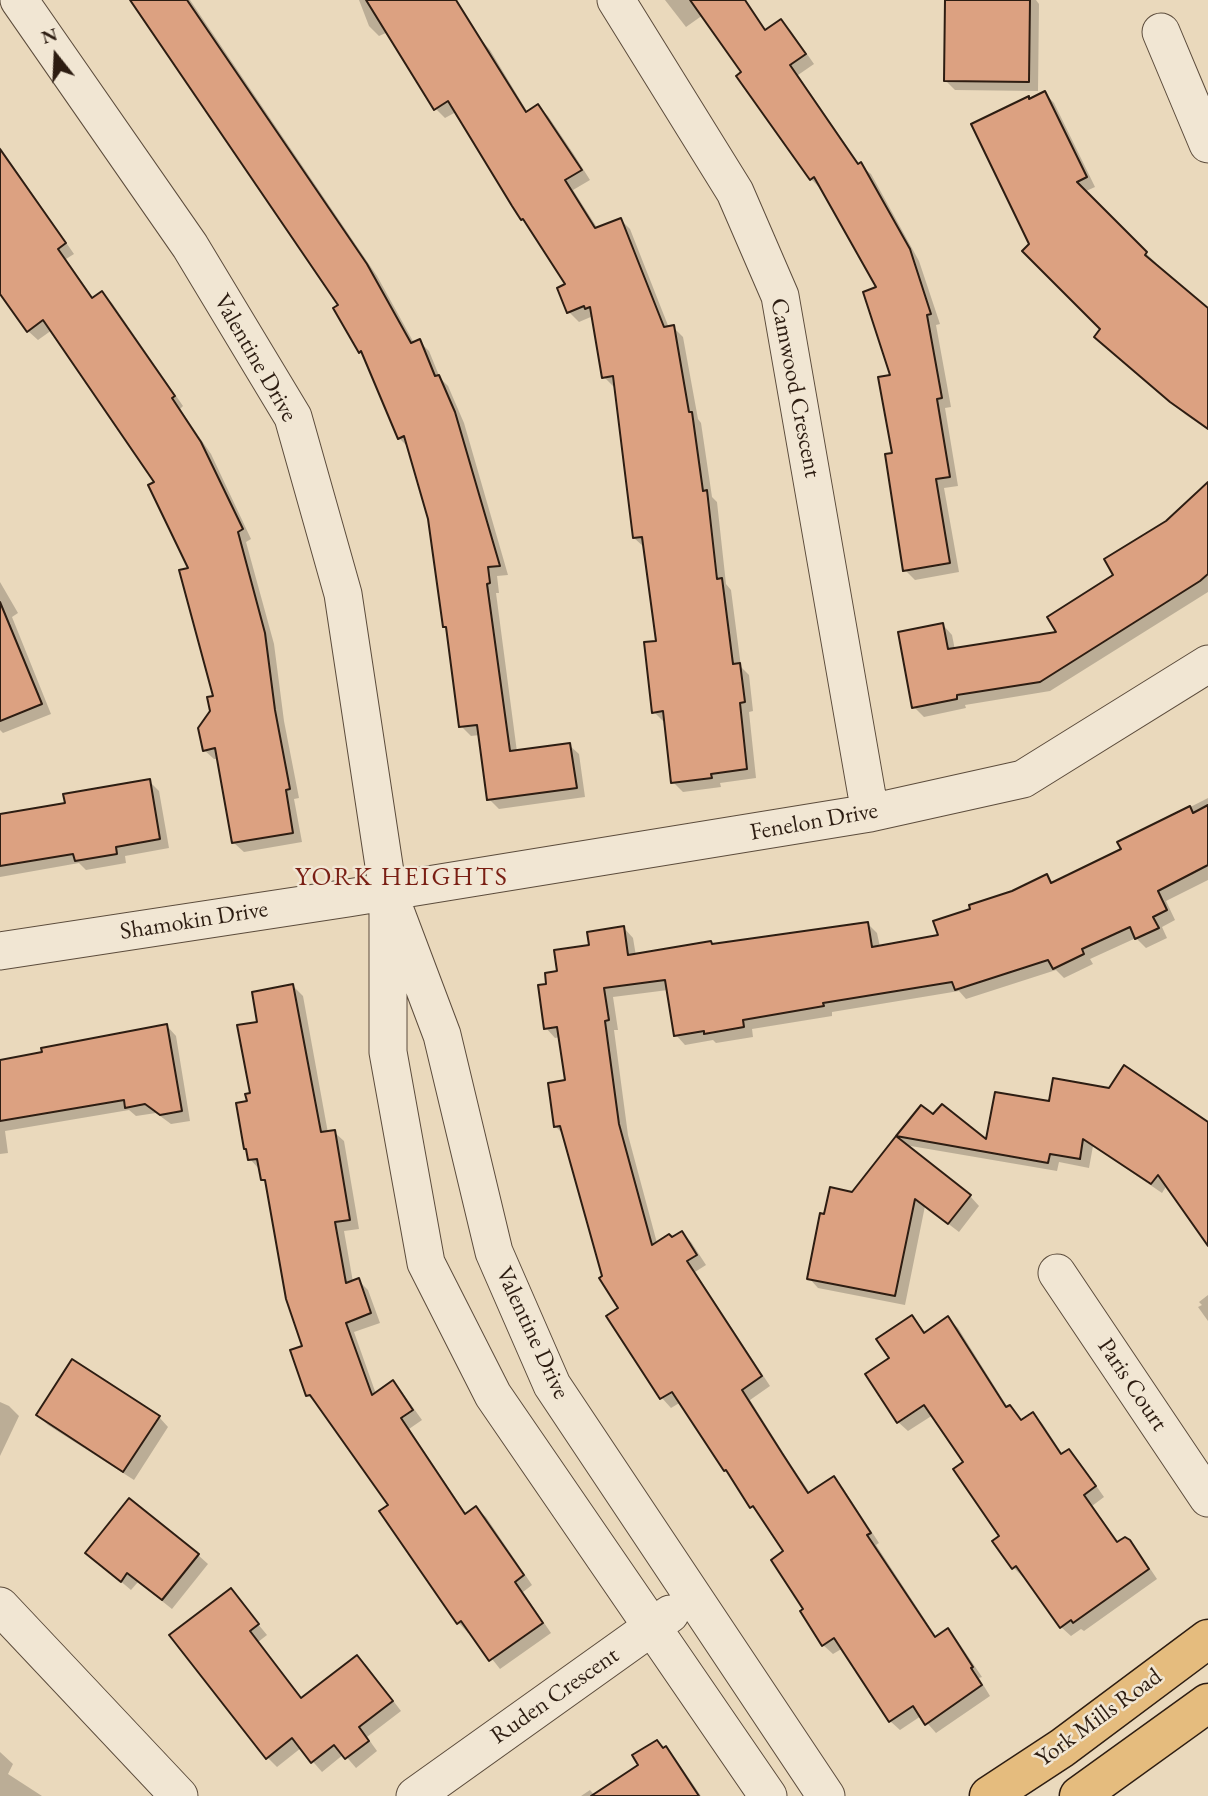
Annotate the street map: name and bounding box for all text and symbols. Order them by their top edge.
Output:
north arrow [21,21,91,91]
text: N [38,21,61,50]
street label: Valentine Drive [207,289,303,427]
street label: Camwood Crescent [763,296,827,480]
street label: Fenelon Drive [748,797,880,847]
district label: YORK HEIGHTS [297,862,507,894]
street label: Shamokin Drive [118,895,270,947]
street label: Valentine Drive [489,1262,575,1404]
street label: Paris Court [1091,1333,1173,1437]
street label: Ruden Crescent [485,1641,625,1751]
street label: York Mills Road [1030,1662,1168,1774]

